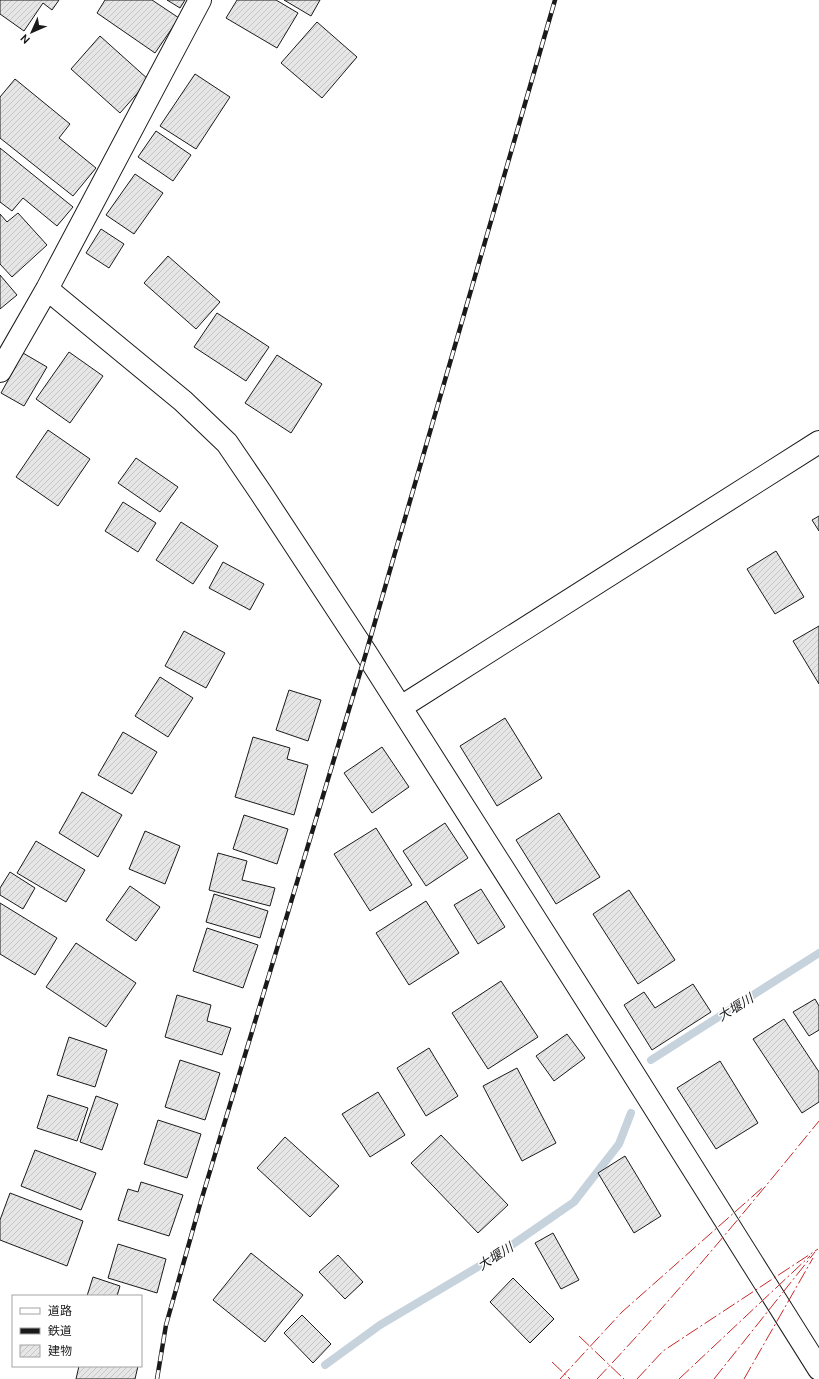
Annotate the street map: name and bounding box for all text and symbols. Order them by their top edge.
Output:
north arrow [12,12,52,52]
text: N [18,32,32,46]
water label: 大堰川 [715,990,757,1023]
water label: 大堰川 [475,1238,517,1272]
legend [12,1295,142,1367]
text: 道路 [48,1304,72,1317]
text: 鉄道 [48,1324,72,1337]
text: 建物 [48,1344,72,1357]

